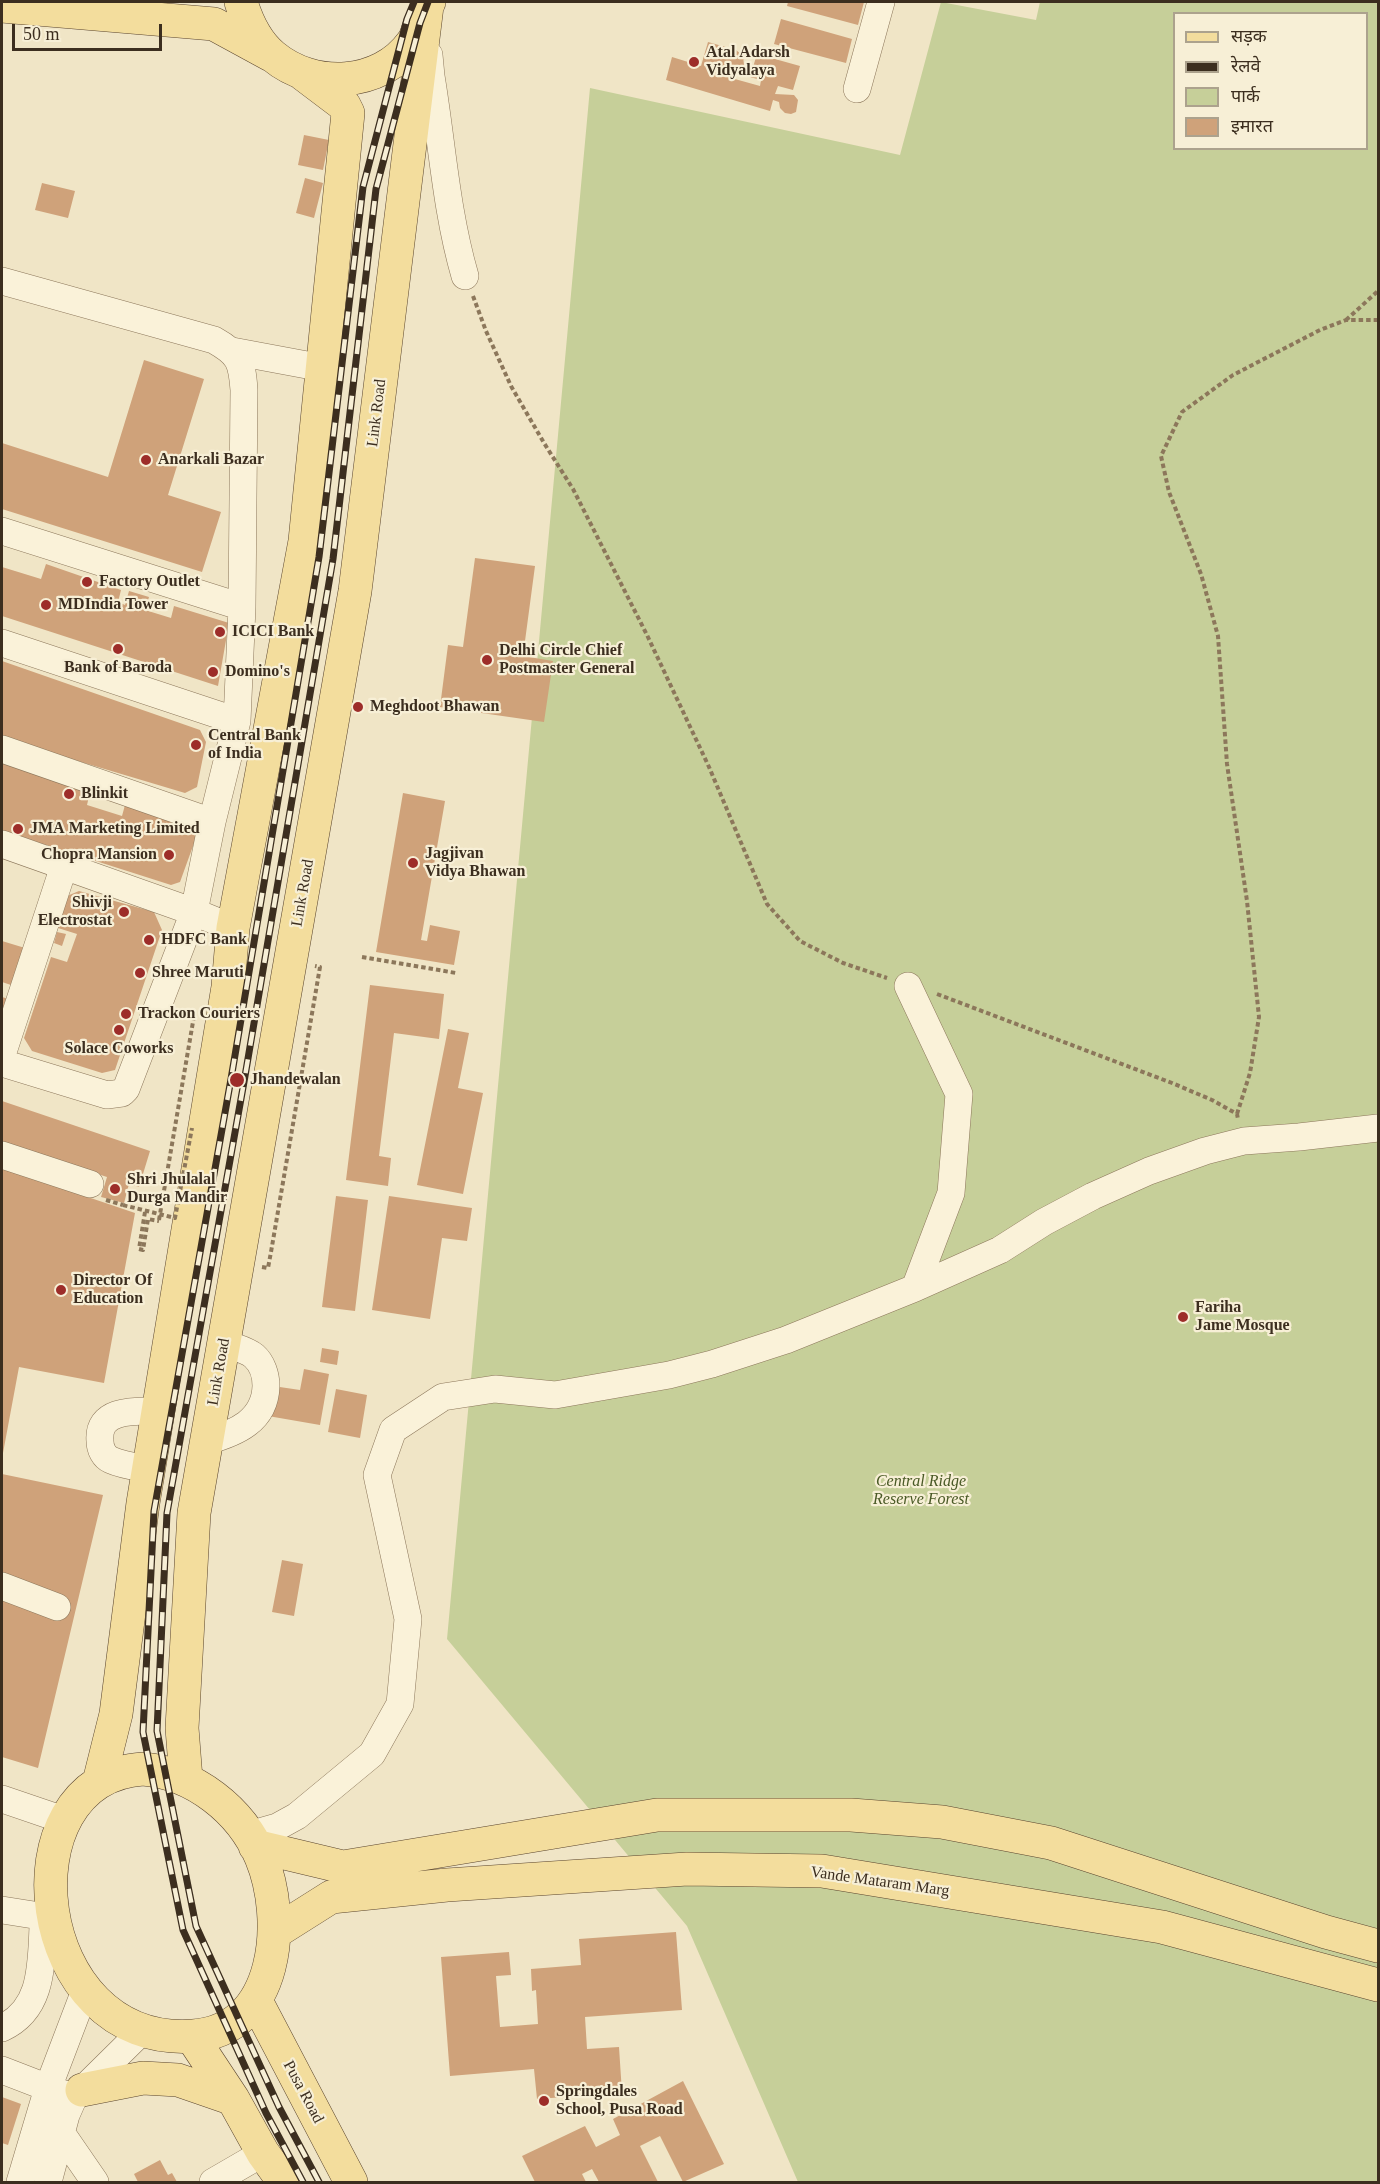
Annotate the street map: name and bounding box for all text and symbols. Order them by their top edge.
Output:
scale bar [15,12,165,50]
legend [1173,12,1368,150]
text: 50 m [23,24,60,44]
text: सड़क [1231,26,1267,46]
place label: Atal Adarsh Vidyalaya [706,43,790,81]
marker: Atal Adarsh Vidyalaya [687,55,701,69]
text: रेलवे [1231,56,1261,76]
text: पार्क [1231,86,1260,106]
text: इमारत [1231,116,1273,136]
street label: Link Road [363,378,391,448]
place label: Anarkali Bazar [158,450,264,470]
marker: Anarkali Bazar [139,453,153,467]
place label: Factory Outlet [99,572,200,592]
marker: Factory Outlet [80,575,94,589]
place label: MDIndia Tower [58,595,168,615]
marker: MDIndia Tower [39,598,53,612]
place label: ICICI Bank [232,622,314,642]
marker: ICICI Bank [213,625,227,639]
place label: Delhi Circle Chief Postmaster General [499,641,635,679]
marker: Bank of Baroda [111,642,125,656]
marker: Delhi Circle Chief Postmaster General [480,653,494,667]
place label: Bank of Baroda [64,658,172,678]
place label: Domino's [225,662,290,682]
marker: Domino's [206,665,220,679]
place label: Meghdoot Bhawan [370,697,499,717]
marker: Meghdoot Bhawan [351,700,365,714]
place label: Central Bank of India [208,726,301,764]
marker: Central Bank of India [189,738,203,752]
place label: Blinkit [81,784,128,804]
marker: Blinkit [62,787,76,801]
place label: JMA Marketing Limited [30,819,200,839]
marker: JMA Marketing Limited [11,822,25,836]
place label: Jagjivan Vidya Bhawan [425,844,525,882]
place label: Chopra Mansion [41,845,157,865]
marker: Chopra Mansion [162,848,176,862]
marker: Jagjivan Vidya Bhawan [406,856,420,870]
street label: Link Road [288,858,318,928]
place label: Shivji Electrostat [38,893,112,931]
marker: Shivji Electrostat [117,905,131,919]
place label: HDFC Bank [161,930,247,950]
marker: HDFC Bank [142,933,156,947]
place label: Shree Maruti [152,963,244,983]
marker: Shree Maruti [133,966,147,980]
place label: Trackon Couriers [138,1004,260,1024]
marker: Trackon Couriers [119,1007,133,1021]
marker: Solace Coworks [112,1023,126,1037]
place label: Solace Coworks [65,1039,173,1059]
place label: Jhandewalan [250,1070,341,1090]
marker: Jhandewalan [228,1071,246,1089]
place label: Shri Jhulalal Durga Mandir [127,1170,227,1208]
marker: Shri Jhulalal Durga Mandir [108,1182,122,1196]
place label: Director Of Education [73,1271,152,1309]
marker: Director Of Education [54,1283,68,1297]
place label: Fariha Jame Mosque [1195,1298,1290,1336]
marker: Fariha Jame Mosque [1176,1310,1190,1324]
street label: Link Road [204,1337,234,1407]
park label: Central Ridge Reserve Forest [873,1472,969,1510]
street label: Vande Mataram Marg [809,1863,951,1901]
street label: Pusa Road [279,2057,327,2127]
place label: Springdales School, Pusa Road [556,2082,683,2120]
marker: Springdales School, Pusa Road [537,2094,551,2108]

